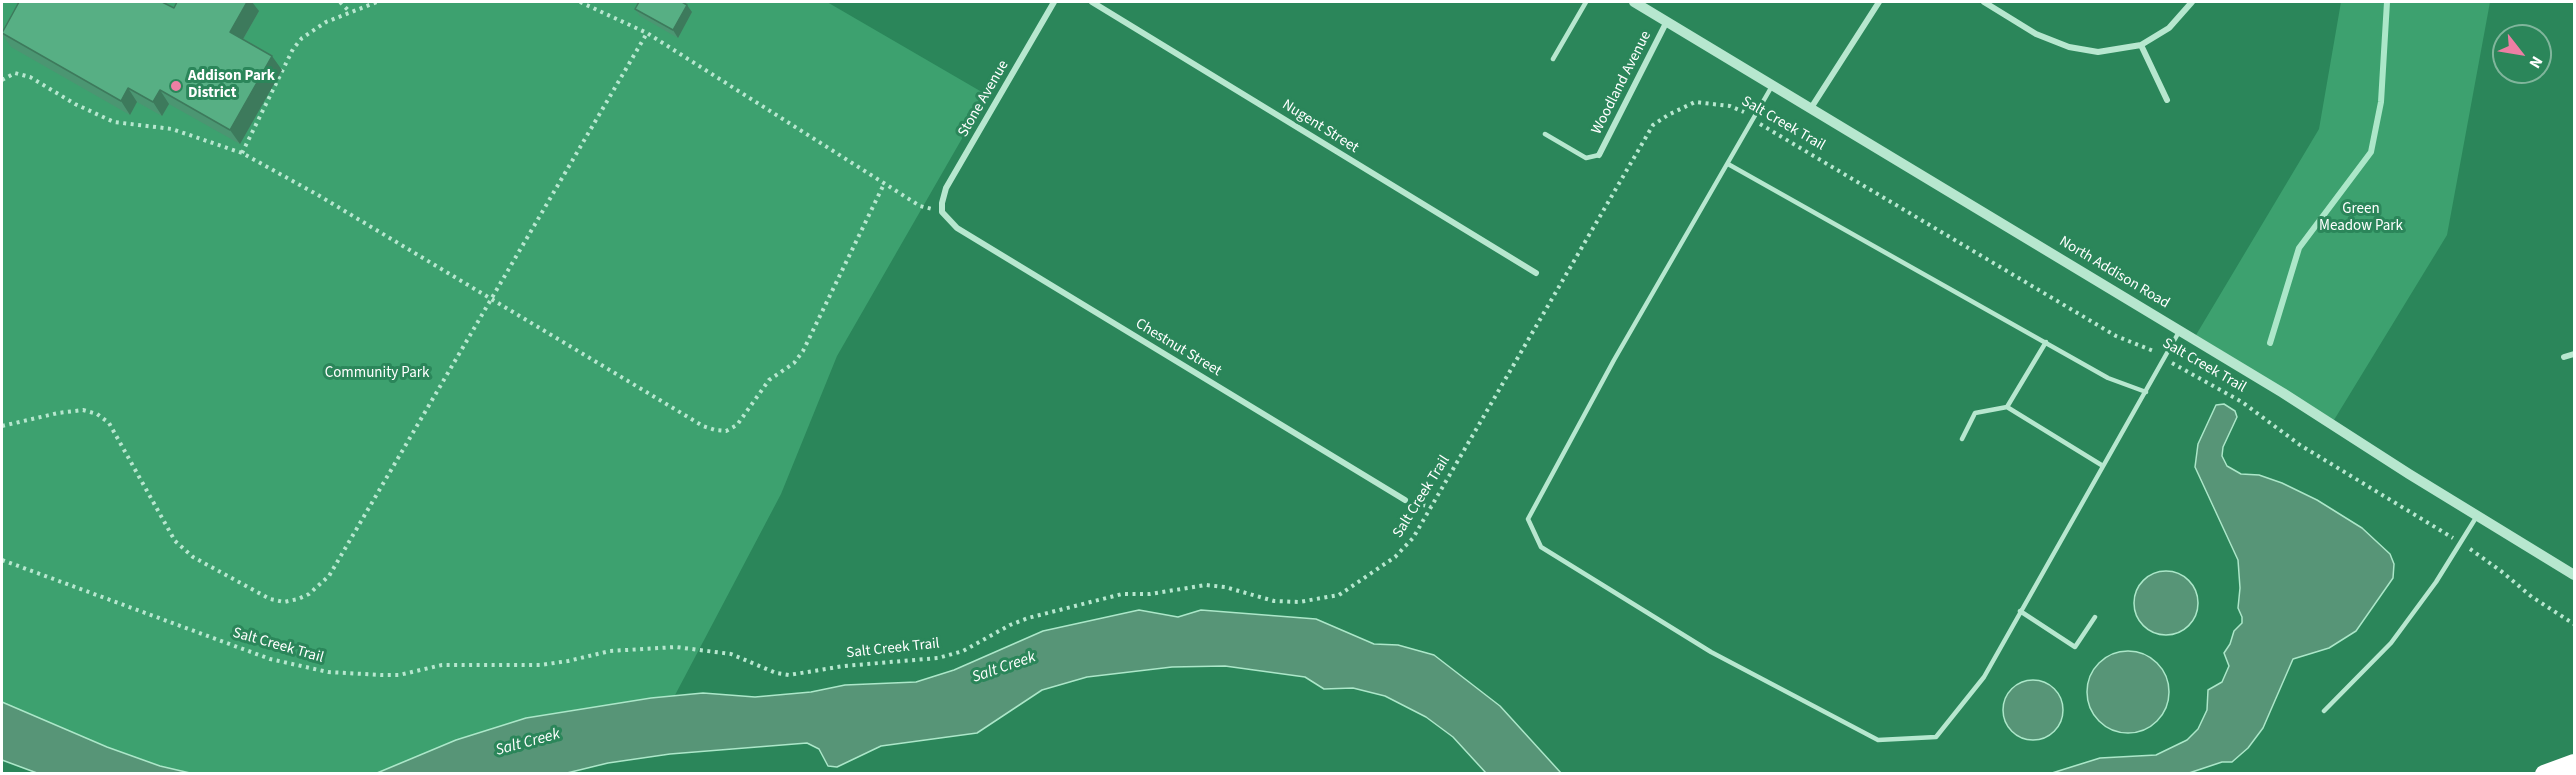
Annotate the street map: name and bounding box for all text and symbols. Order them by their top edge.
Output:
north arrow [2492,24,2552,84]
street label: Woodland Avenue [1588,28,1656,138]
text: N [2524,52,2548,72]
street label: Stone Avenue [955,57,1013,141]
place label: Addison Park District [188,68,275,103]
marker: Addison Park District [169,79,183,93]
street label: Salt Creek Trail [1738,93,1828,155]
street label: Nugent Street [1279,96,1361,158]
park label: Green Meadow Park [2319,201,2403,236]
street label: North Addison Road [2056,233,2172,313]
street label: Chestnut Street [1132,315,1224,381]
street label: Salt Creek Trail [2159,335,2249,397]
park label: Community Park [325,365,429,383]
street label: Salt Creek Trail [1390,453,1454,541]
street label: Salt Creek Trail [231,624,325,668]
street label: Salt Creek Trail [845,635,941,663]
water label: Salt Creek [970,648,1038,688]
water label: Salt Creek [494,725,562,761]

